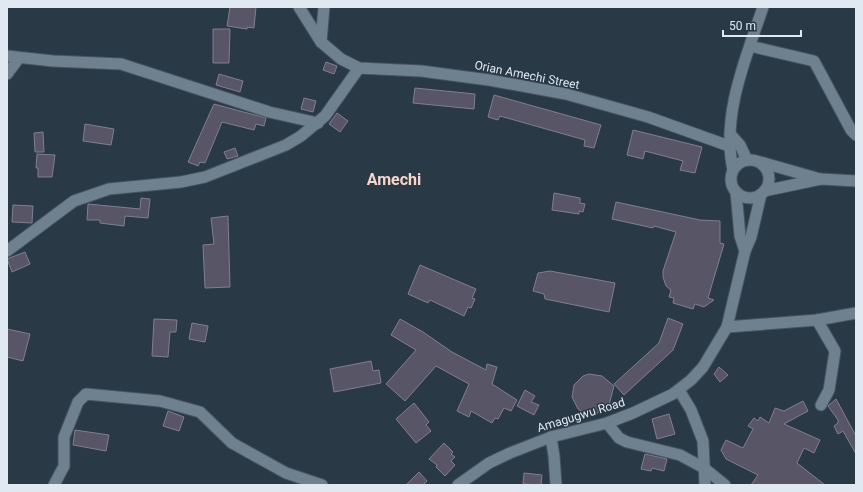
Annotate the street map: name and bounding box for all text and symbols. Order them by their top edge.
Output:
scale bar [723,12,801,38]
text: 50 m [729,19,756,33]
street label: Orian Amechi Street [473,58,581,92]
district label: Amechi [367,170,421,189]
street label: Amagugwu Road [535,395,627,435]

